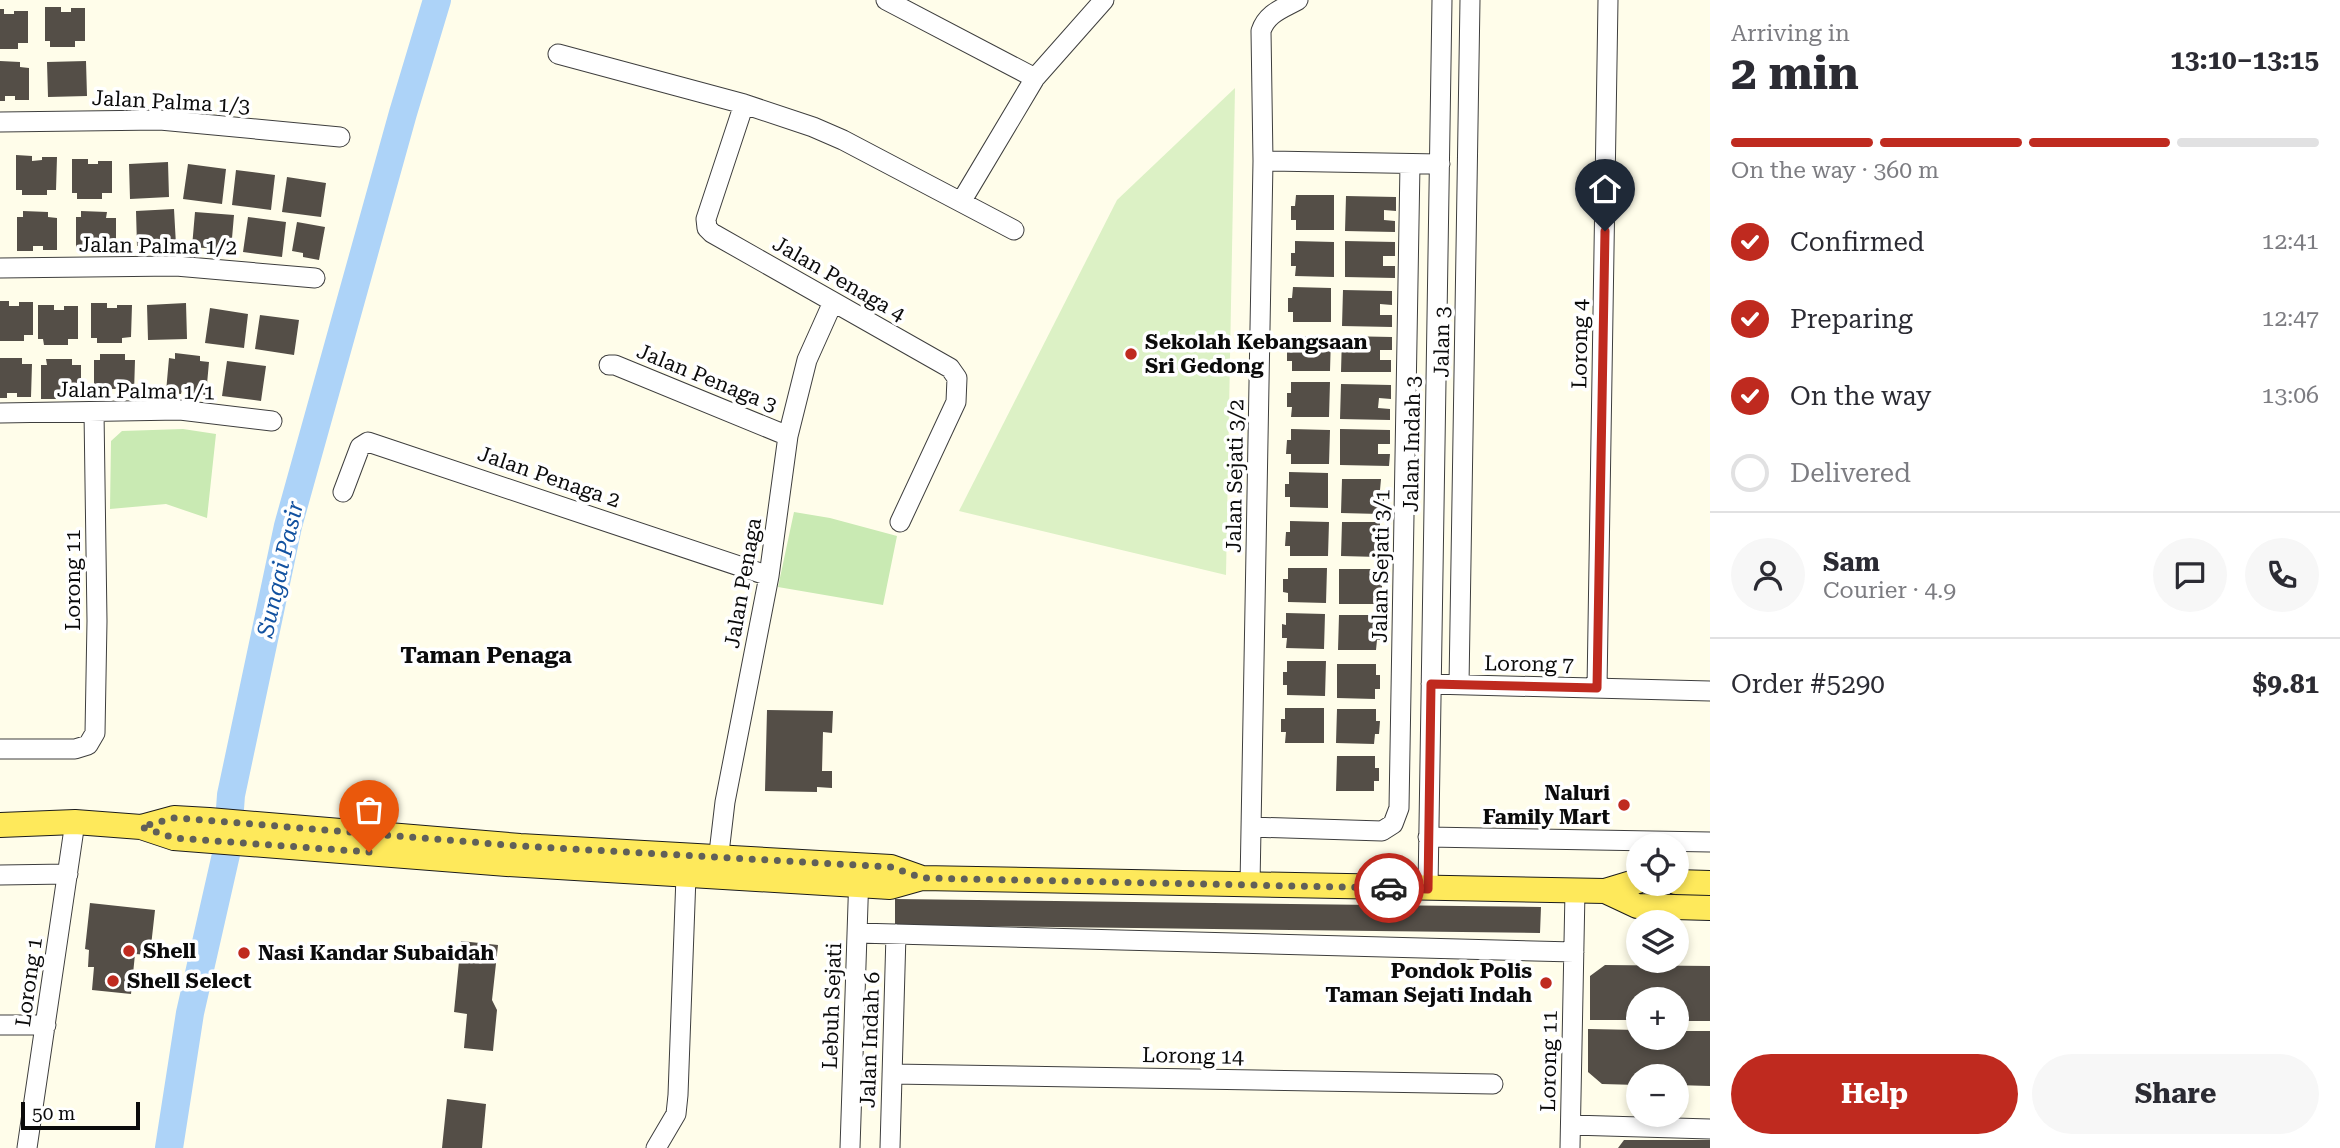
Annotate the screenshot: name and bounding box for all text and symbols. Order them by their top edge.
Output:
text: Arriving in [1731,20,1850,47]
text: 13:10–13:15 [2170,45,2319,75]
text: 2 min [1731,46,1859,100]
street label: Jalan Palma 1/3 [91,86,251,118]
text: On the way · 360 m [1731,157,1939,184]
pin [1575,159,1635,231]
icon: home [1586,170,1624,208]
icon: check [1731,223,1769,261]
text: Confirmed [1790,227,1925,257]
text: 12:41 [2262,228,2319,255]
street label: Jalan Penaga 4 [768,231,910,327]
street label: Jalan Palma 1/2 [79,233,237,259]
street label: Lorong 4 [1567,299,1593,389]
icon: check [1731,300,1769,338]
text: Preparing [1790,304,1913,334]
text: 12:47 [2262,305,2319,332]
street label: Jalan 3 [1429,306,1455,378]
place label: Sekolah Kebangsaan Sri Gedong [1145,330,1368,378]
street label: Jalan Penaga 3 [633,339,781,417]
marker: Sekolah Kebangsaan Sri Gedong [1123,346,1139,362]
street label: Jalan Indah 3 [1399,376,1425,512]
icon: check [1731,377,1769,415]
street label: Jalan Palma 1/1 [57,378,215,404]
text: On the way [1790,381,1931,411]
text: 13:06 [2262,382,2319,409]
street label: Jalan Sejati 3/2 [1222,399,1248,553]
street label: Jalan Penaga 2 [475,441,623,513]
text: Delivered [1790,458,1911,488]
street label: Jalan Sejati 3/1 [1368,489,1394,643]
water label: Sungai Pasir [251,498,309,641]
street label: Jalan Penaga [720,515,766,650]
street label: Lorong 11 [61,529,85,631]
button: person [1731,538,1805,612]
button: chat [2153,538,2227,612]
button: phone [2245,538,2319,612]
text: Sam [1823,547,1880,577]
text: Courier · 4.9 [1823,577,1956,604]
district label: Taman Penaga [400,642,572,669]
street label: Lorong 7 [1484,651,1574,677]
text: Order #5290 [1731,669,1885,699]
text: $9.81 [2253,669,2319,699]
pin [339,780,399,852]
place label: Naluri Family Mart [1483,781,1610,829]
icon: bag [350,791,388,829]
marker: Naluri Family Mart [1616,797,1632,813]
map controls [1626,833,1689,1127]
button: locate [1626,833,1689,896]
courier [1354,853,1424,923]
icon: car [1370,869,1408,907]
button: layers [1626,910,1689,973]
street label: Lorong 1 [11,936,47,1028]
place label: Shell [143,939,196,963]
place label: Nasi Kandar Subaidah [258,941,494,965]
street label: Lebuh Sejati [818,942,846,1070]
marker: Shell [121,943,137,959]
marker: Nasi Kandar Subaidah [236,945,252,961]
place label: Pondok Polis Taman Sejati Indah [1325,959,1532,1007]
place label: Shell Select [127,969,252,993]
street label: Jalan Indah 6 [856,971,884,1109]
marker: Shell Select [105,973,121,989]
marker: Pondok Polis Taman Sejati Indah [1538,975,1554,991]
button: + [1626,987,1689,1050]
street label: Lorong 11 [1536,1010,1562,1112]
street label: Lorong 14 [1142,1043,1244,1069]
button: Help [1731,1054,2018,1134]
button: Share [2032,1054,2319,1134]
button: − [1626,1064,1689,1127]
scale bar [21,1099,140,1131]
text: 50 m [32,1102,75,1125]

